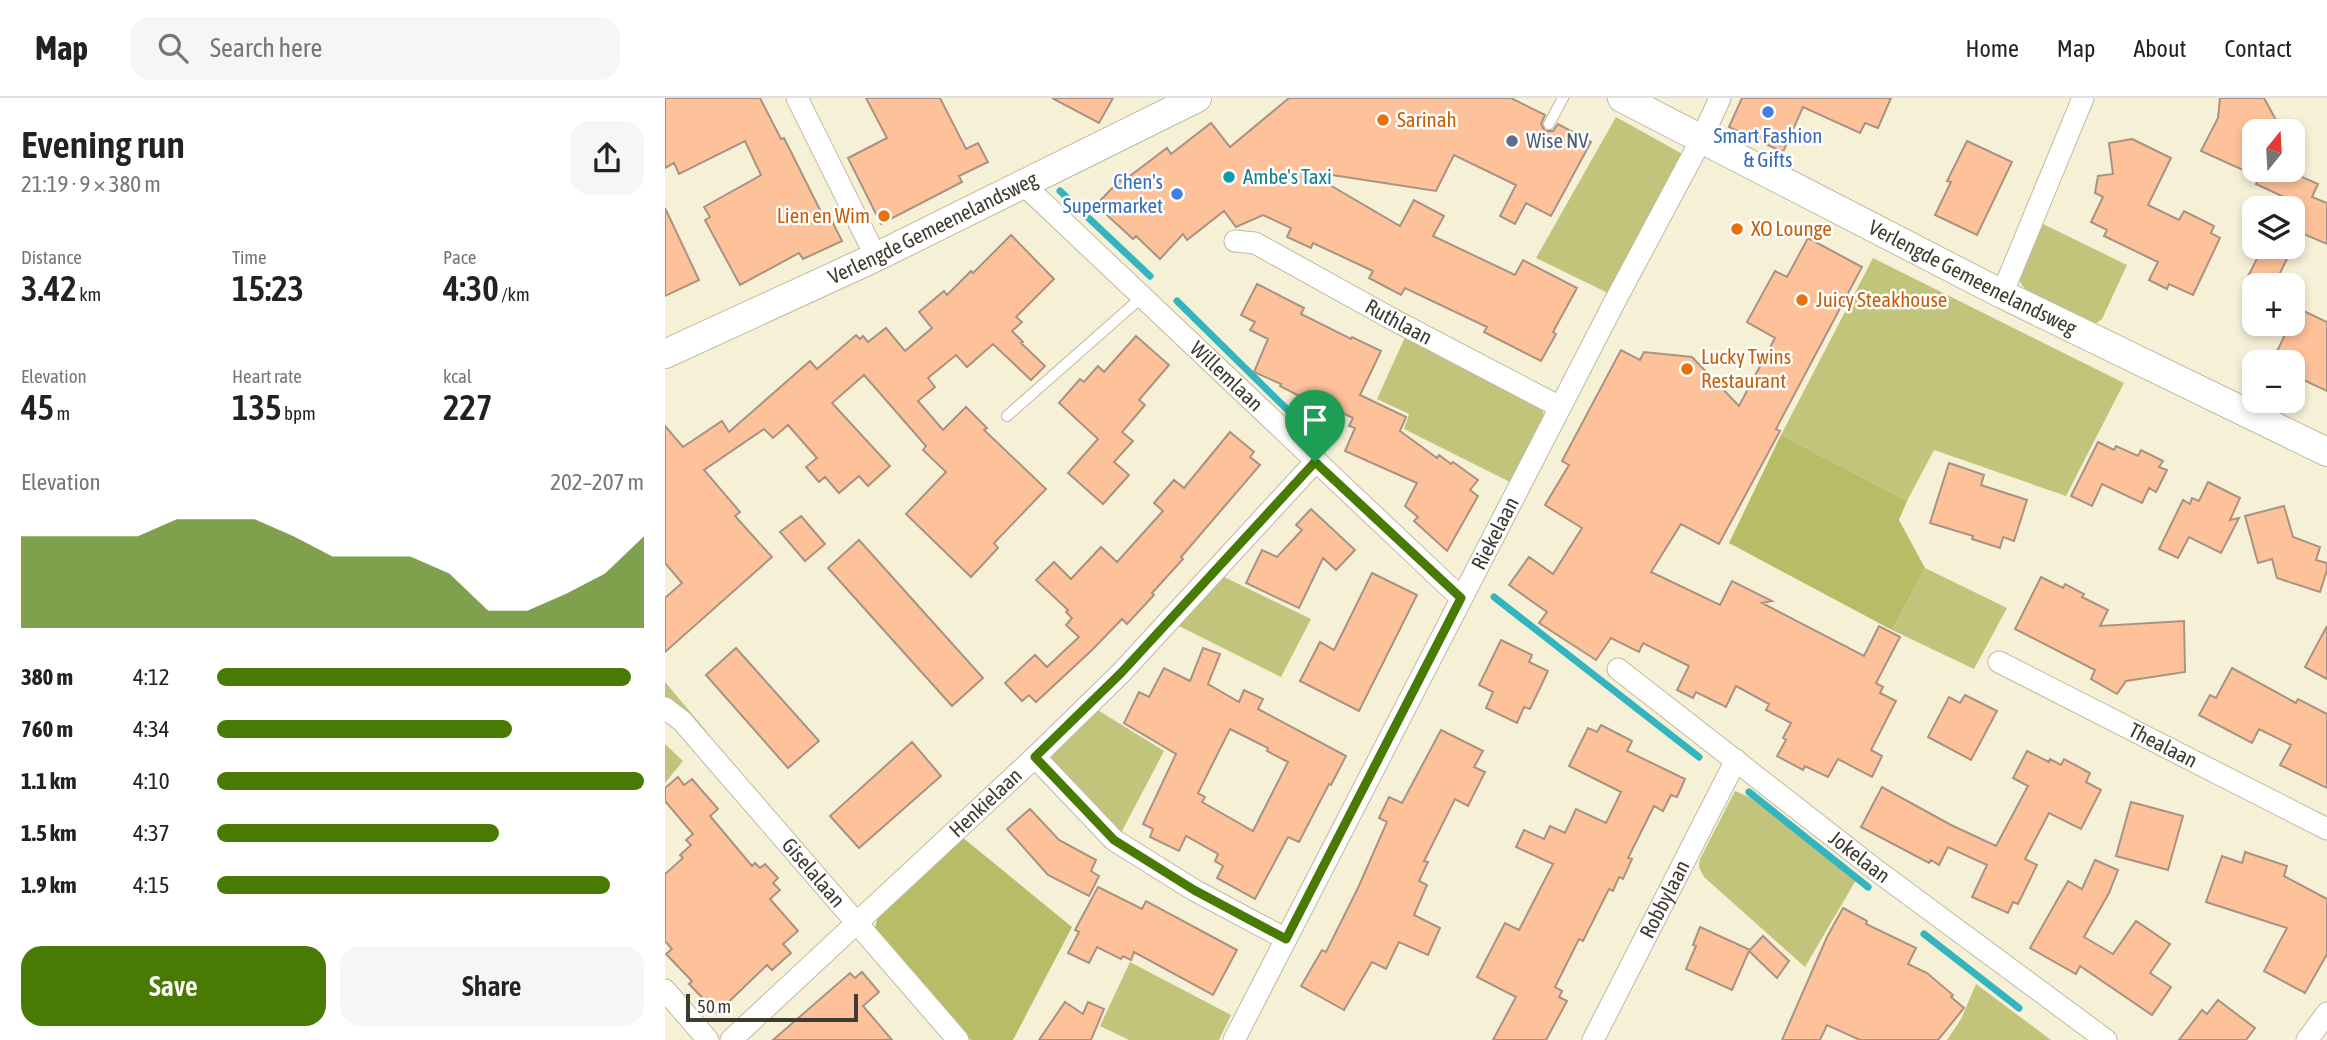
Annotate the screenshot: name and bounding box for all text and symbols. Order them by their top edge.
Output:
search box [130,17,620,80]
text: Map [35,29,88,67]
icon: search [154,29,192,67]
text: Search here [210,33,322,63]
text: Home [1965,35,2019,62]
text: Map [2057,35,2095,62]
text: About [2133,35,2186,62]
text: Contact [2224,35,2292,62]
marker: Smart Fashion & Gifts [1760,104,1776,120]
place label: Sarinah [1397,107,1457,131]
marker: Sarinah [1375,112,1391,128]
north arrow [2242,119,2305,182]
map controls [2242,119,2305,413]
button: share [570,121,644,195]
text: Evening run [21,123,185,166]
place label: Smart Fashion & Gifts [1714,123,1822,171]
place label: Wise NV [1526,128,1589,152]
marker: Wise NV [1504,133,1520,149]
place label: Ambe's Taxi [1243,164,1332,188]
street label: Verlengde Gemeenelandsweg [824,166,1041,288]
place label: Chen's Supermarket [1063,169,1163,217]
marker: Ambe's Taxi [1221,169,1237,185]
text: 21:19 · 9 × 380 m [21,171,161,197]
marker: Chen's Supermarket [1169,186,1185,202]
button: layers [2242,196,2305,259]
place label: Lien en Wim [777,203,870,227]
marker: Lien en Wim [876,208,892,224]
street label: Verlengde Gemeenelandsweg [1865,214,2081,339]
place label: XO Lounge [1751,216,1832,240]
marker: XO Lounge [1729,221,1745,237]
text: Distance [21,246,82,268]
text: Time [232,246,267,268]
text: Pace [443,246,476,268]
text: 3.42 [21,268,77,308]
text: 15:23 [232,268,304,308]
text: 4:30 [443,268,499,308]
button: + [2242,273,2305,336]
text: km [77,283,101,305]
text: /km [499,283,530,305]
place label: Juicy Steakhouse [1816,287,1947,311]
marker: Juicy Steakhouse [1794,292,1810,308]
street label: Ruthlaan [1361,294,1436,349]
street label: Willemlaan [1186,336,1268,416]
place label: Lucky Twins Restaurant [1701,344,1791,392]
button: − [2242,350,2305,413]
marker: Lucky Twins Restaurant [1679,361,1695,377]
text: Elevation [21,365,87,387]
text: Heart rate [232,365,302,387]
text: kcal [443,365,472,387]
text: 45 [21,387,54,427]
text: 135 [232,387,281,427]
text: 227 [443,387,492,427]
pin [1285,390,1345,462]
icon: arrive [1296,401,1334,439]
text: m [54,402,70,424]
text: bpm [281,402,316,424]
text: Elevation [21,469,101,495]
text: 202–207 m [550,469,644,495]
street label: Riekelaan [1466,493,1523,573]
text: 380 m [21,664,73,690]
text: 4:12 [133,664,170,690]
text: 760 m [21,716,73,742]
text: 4:34 [133,716,170,742]
street label: Thealaan [2125,717,2202,772]
street label: Henkielaan [944,763,1026,842]
text: 1.1 km [21,768,77,794]
text: 4:10 [133,768,170,794]
text: 1.5 km [21,820,77,846]
text: 4:37 [133,820,170,846]
street label: Jokelaan [1825,825,1895,887]
street label: Giselalaan [778,833,850,912]
street label: Robbylaan [1634,856,1694,942]
text: 1.9 km [21,872,77,898]
text: 4:15 [133,872,170,898]
button: Save [21,946,326,1026]
button: Share [340,946,644,1026]
scale bar [686,991,857,1023]
text: 50 m [697,995,731,1017]

